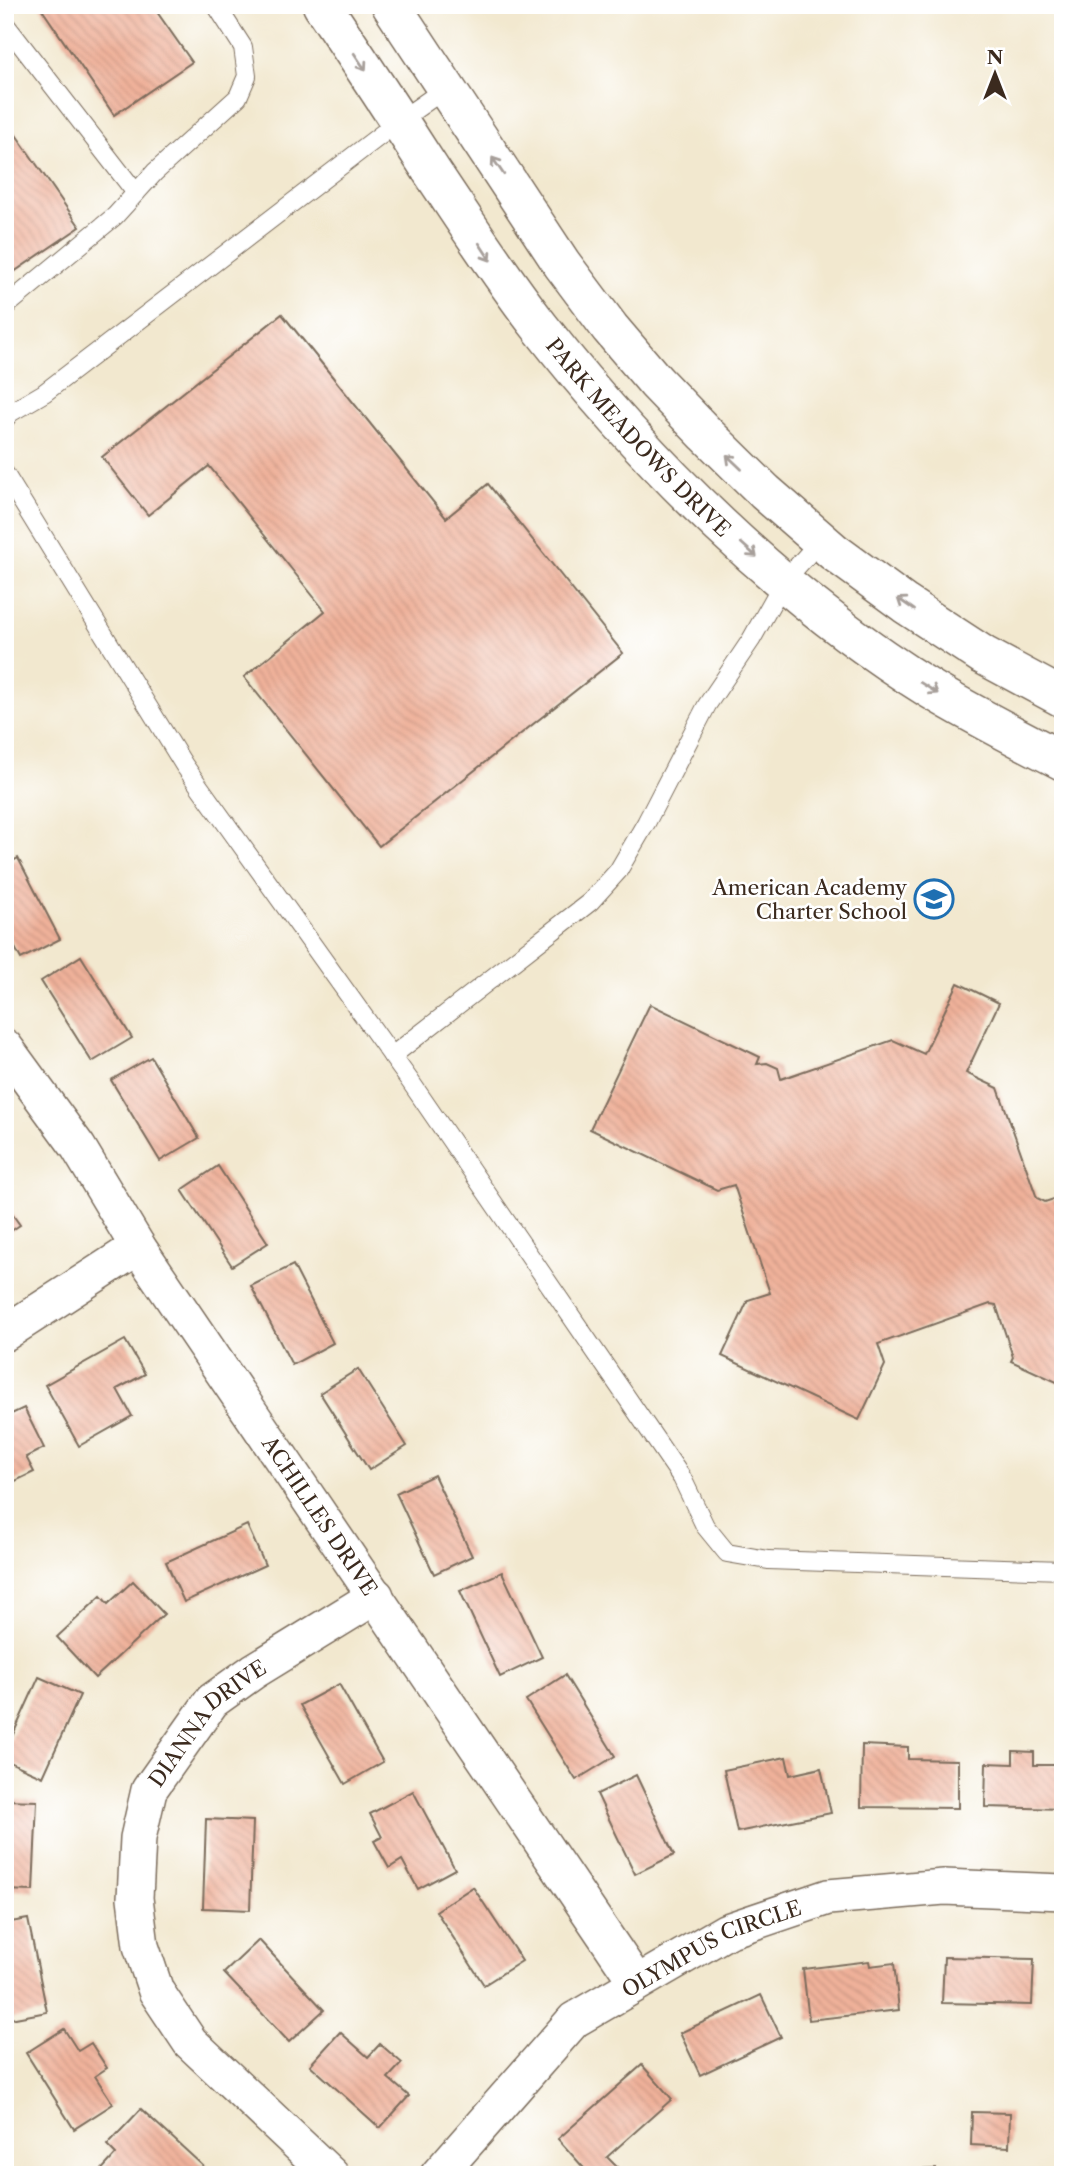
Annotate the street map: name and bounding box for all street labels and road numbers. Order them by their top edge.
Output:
street label: PARK MEADOWS DRIVE [541,333,736,541]
street label: ACHILLES DRIVE [257,1430,383,1600]
street label: DIANNA DRIVE [143,1654,270,1791]
street label: OLYMPUS CIRCLE [617,1894,804,2002]

